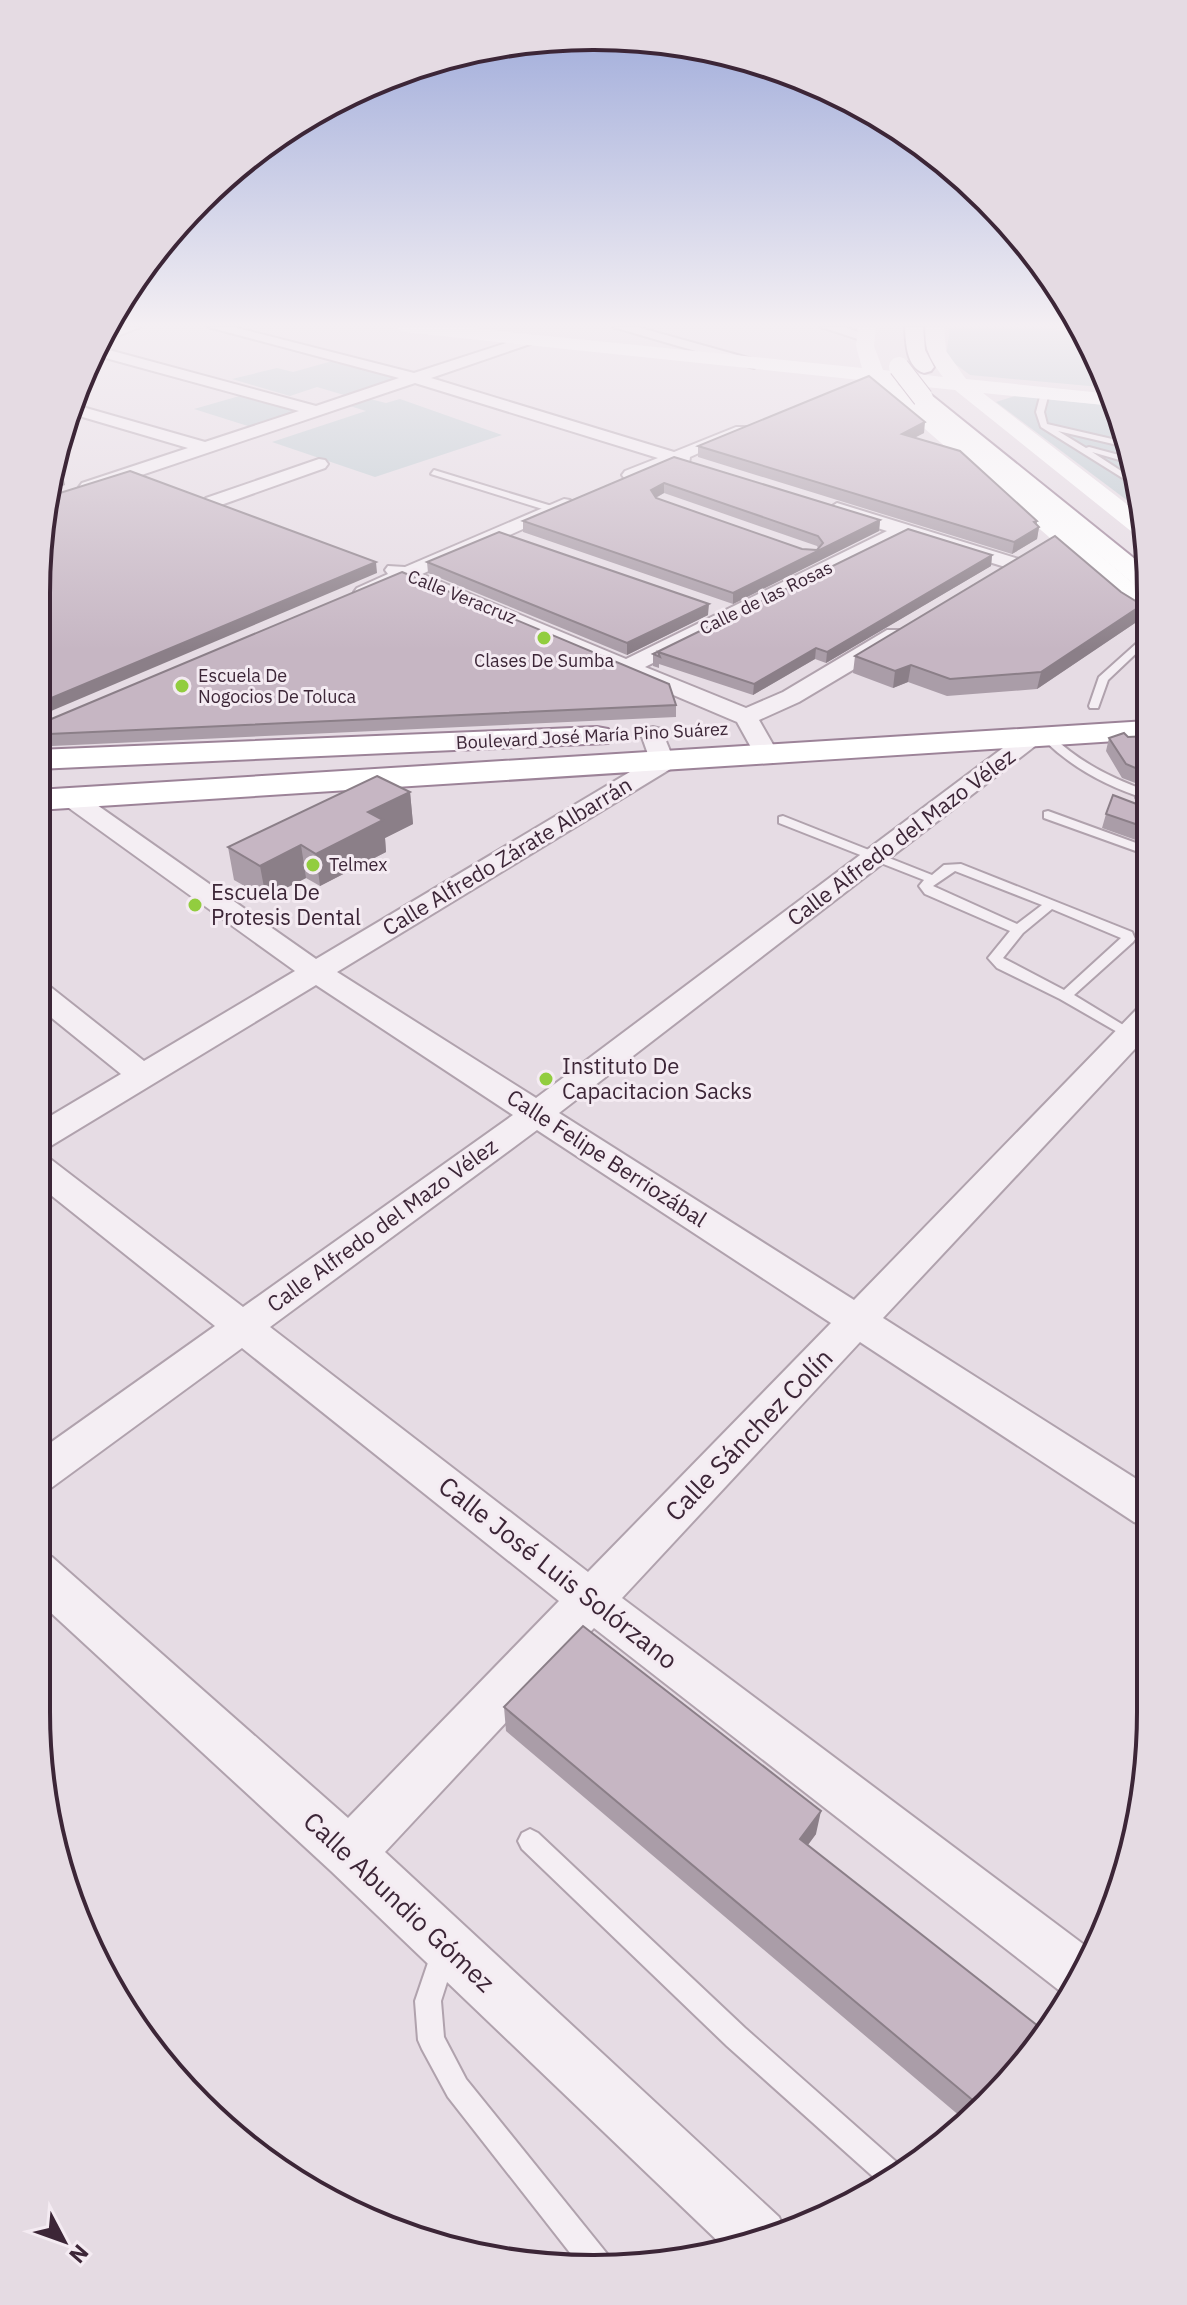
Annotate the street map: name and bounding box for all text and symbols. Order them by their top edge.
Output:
street label: Calle de las Rosas [695,555,836,640]
street label: Calle Veracruz [404,564,520,629]
marker: Clases De Sumba [535,629,553,647]
place label: Clases De Sumba [474,649,614,672]
place label: Escuela De Nogocios De Toluca [198,664,357,708]
marker: Escuela De Nogocios De Toluca [173,677,191,695]
street label: Boulevard José María Pino Suárez [455,717,729,754]
street label: Calle Alfredo del Mazo Vélez [781,741,1021,932]
street label: Calle Alfredo Zárate Albarrán [377,769,637,942]
place label: Telmex [329,853,387,876]
marker: Telmex [304,856,322,874]
place label: Escuela De Protesis Dental [211,877,361,931]
marker: Escuela De Protesis Dental [186,896,204,914]
place label: Instituto De Capacitacion Sacks [562,1051,752,1105]
marker: Instituto De Capacitacion Sacks [537,1070,555,1088]
street label: Calle Felipe Berriozábal [502,1082,713,1233]
street label: Calle Alfredo del Mazo Vélez [261,1131,503,1318]
street label: Calle Sánchez Colín [657,1341,840,1528]
street label: Calle José Luis Solórzano [432,1468,685,1676]
street label: Calle Abundio Gómez [297,1804,503,1999]
north arrow [24,2201,104,2281]
text: N [63,2239,96,2270]

